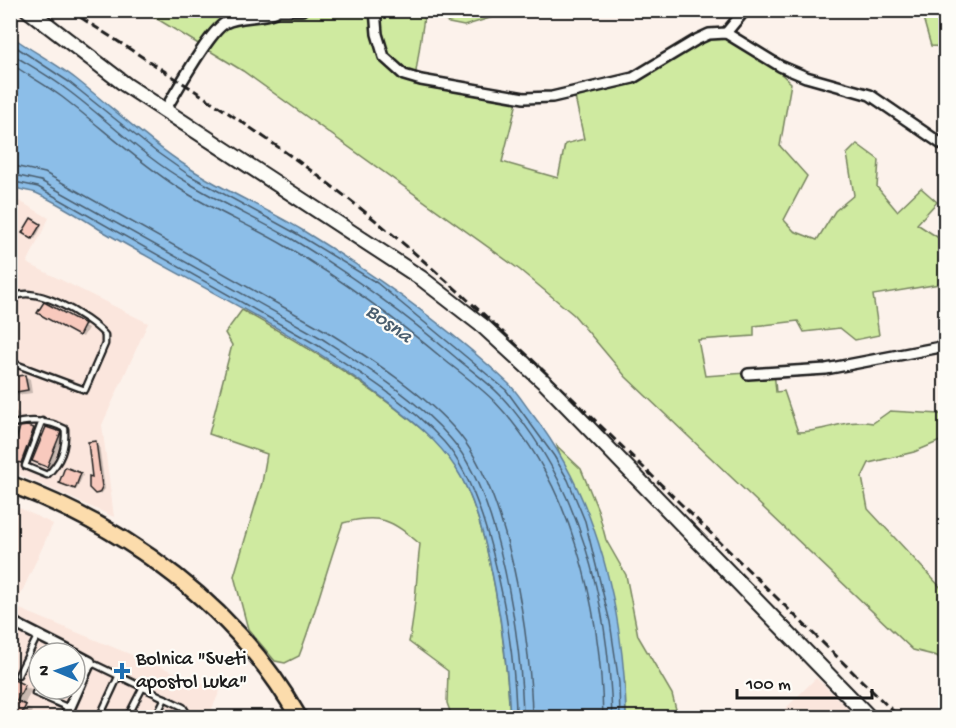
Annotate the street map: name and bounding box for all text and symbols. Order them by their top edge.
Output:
water label: Bosna [360,300,417,351]
north arrow [27,641,87,701]
place label: Bolnica "Sveti apostol Luka" [135,649,247,695]
marker: Bolnica "Sveti apostol Luka" [113,662,131,680]
scale bar [737,662,872,700]
text: N [36,664,55,676]
text: 100 m [745,675,791,696]

